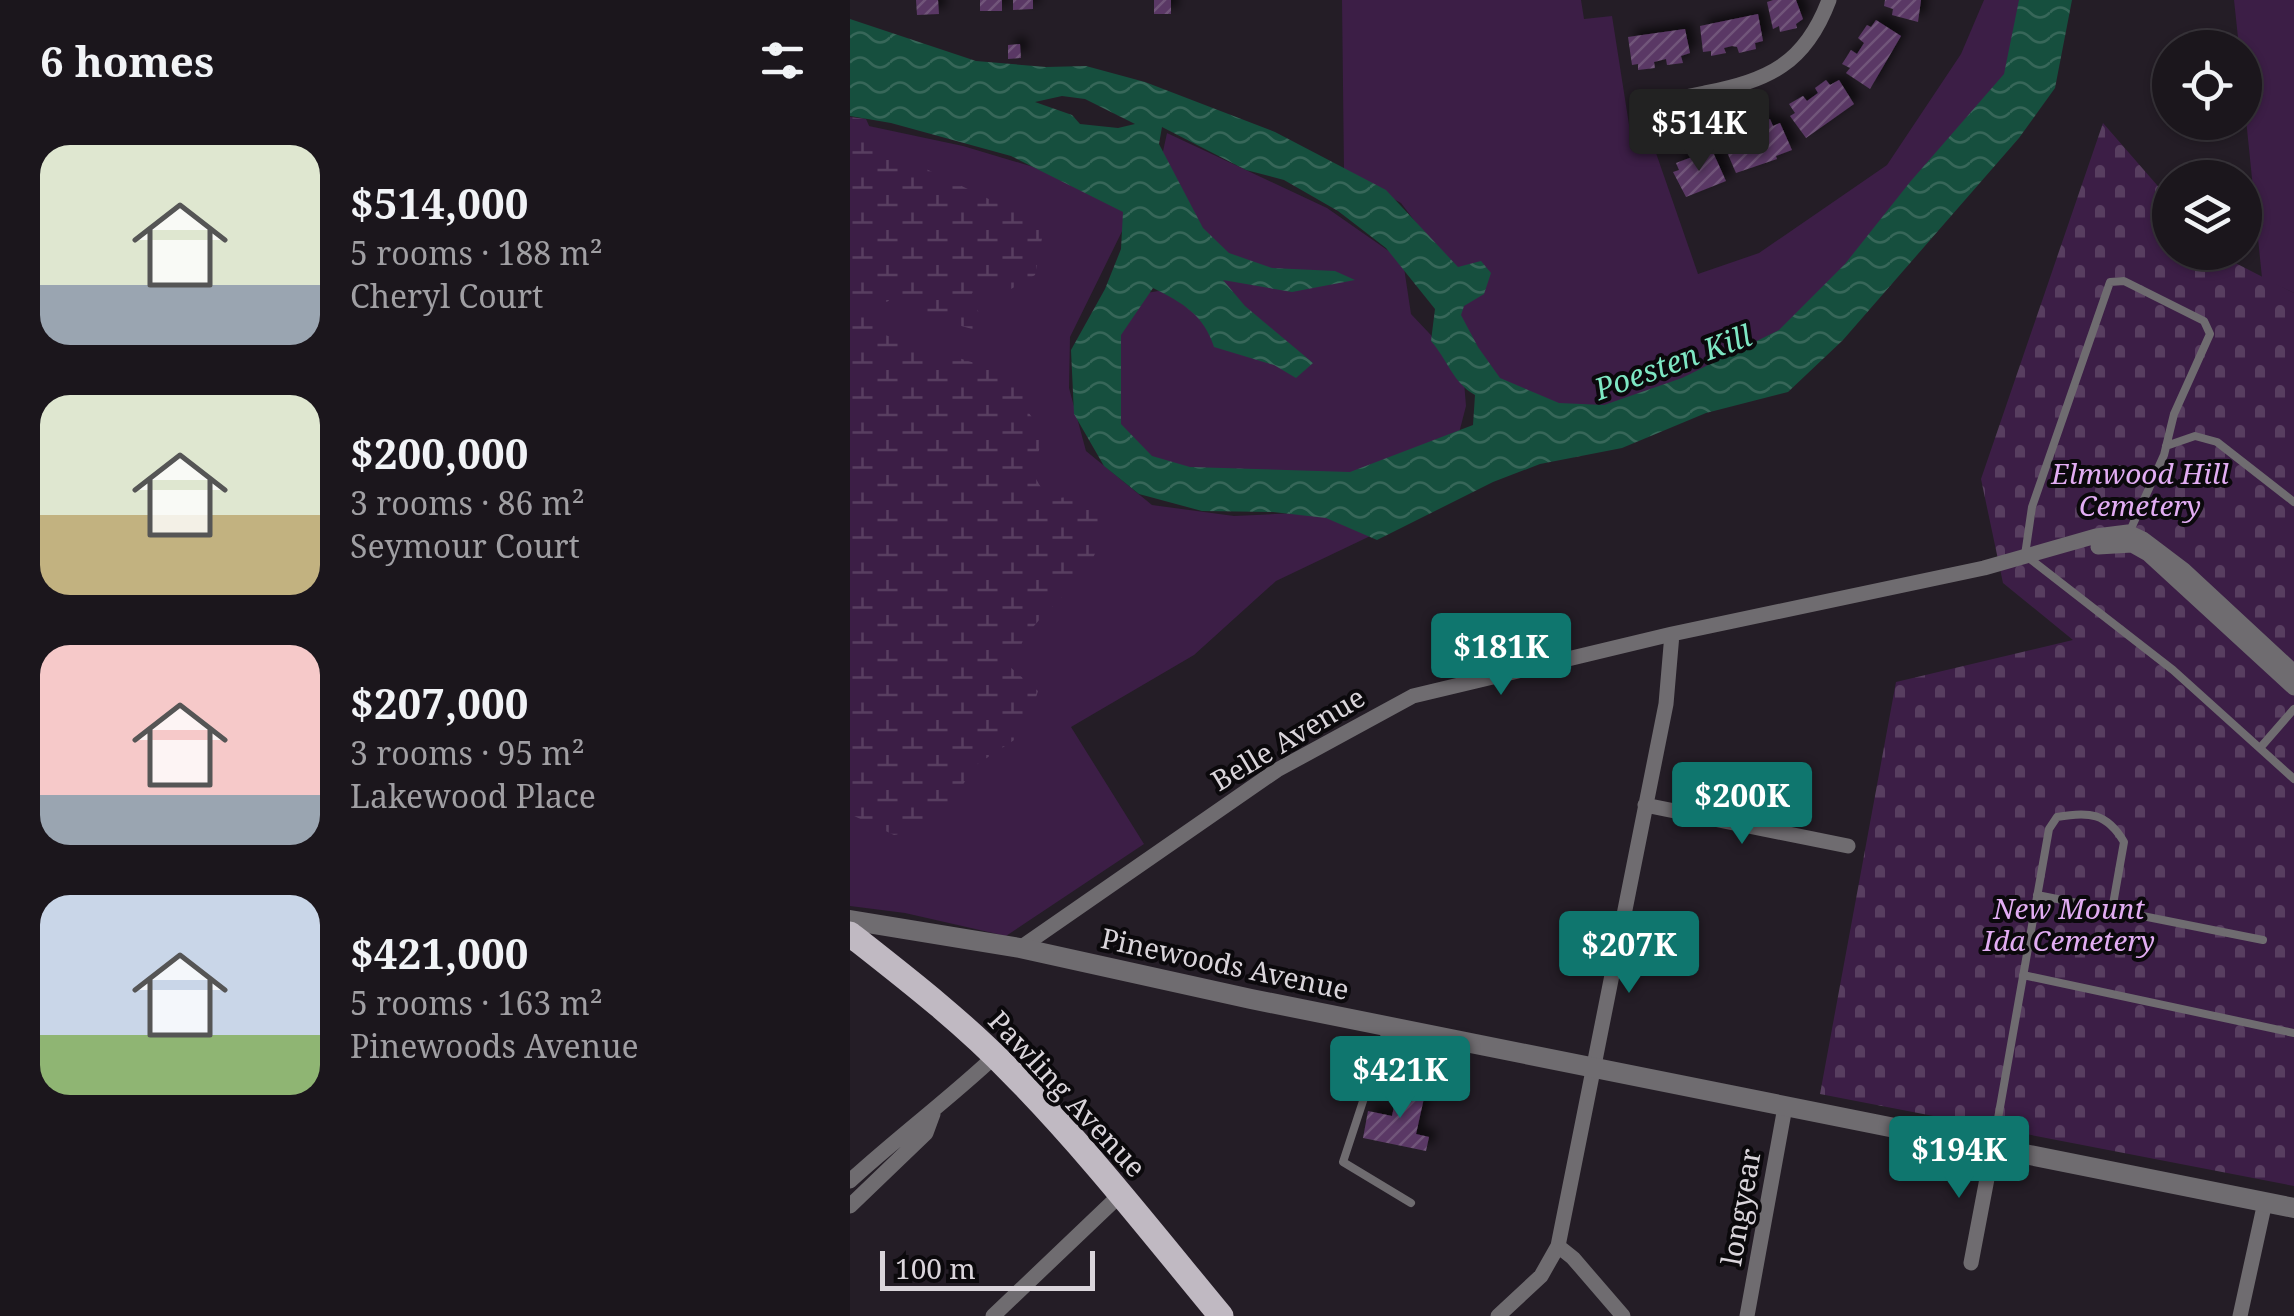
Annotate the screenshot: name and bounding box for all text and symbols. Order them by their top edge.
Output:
map controls [2152,30,2262,270]
button: locate [2152,30,2262,140]
text: 6 homes [40,32,214,89]
icon: filters [755,33,810,88]
pin: $514K [1629,89,1769,174]
text: $514K [1651,100,1747,143]
button: layers [2152,160,2262,270]
text: $514,000 [350,174,528,231]
icon: home [120,185,240,305]
text: 5 rooms · 188 m² [350,231,603,274]
text: Cheryl Court [350,274,543,317]
water label: Poesten Kill [1587,314,1757,409]
text: $200,000 [350,424,528,481]
icon: home [120,435,240,555]
park label: Elmwood Hill Cemetery [2050,454,2229,524]
text: 3 rooms · 86 m² [350,481,585,524]
text: Seymour Court [350,524,580,567]
pin: $181K [1431,613,1571,698]
text: $181K [1453,624,1549,667]
text: $207,000 [350,674,528,731]
street label: Belle Avenue [1204,677,1371,799]
icon: home [120,685,240,805]
text: 3 rooms · 95 m² [350,731,585,774]
pin: $200K [1672,762,1812,847]
text: $200K [1694,773,1790,816]
text: Lakewood Place [350,774,596,817]
park label: New Mount Ida Cemetery [1982,889,2155,959]
pin: $207K [1559,911,1699,996]
street label: Pinewoods Avenue [1098,918,1353,1008]
text: $207K [1581,922,1677,965]
text: $421,000 [350,924,528,981]
icon: home [120,935,240,1055]
text: 5 rooms · 163 m² [350,981,603,1024]
street label: Pawling Avenue [981,1002,1155,1185]
text: Pinewoods Avenue [350,1024,639,1067]
pin: $421K [1330,1036,1470,1121]
text: $421K [1352,1047,1448,1090]
pin: $194K [1889,1116,2029,1201]
text: $194K [1911,1127,2007,1170]
street label: longyear [1711,1146,1769,1268]
scale bar [880,1246,1095,1290]
text: 100 m [895,1249,976,1287]

